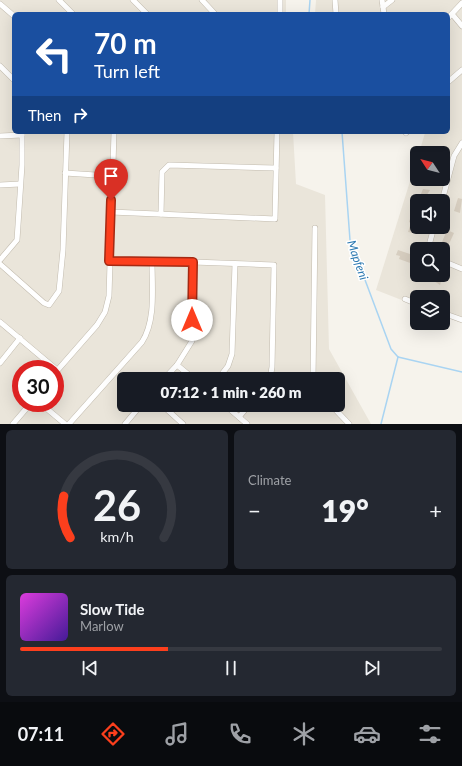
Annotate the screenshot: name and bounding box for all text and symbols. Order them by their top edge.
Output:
text: 70 m [94,26,157,60]
icon: left [28,28,80,80]
text: Turn left [94,60,160,82]
icon: right [69,104,91,126]
text: Then [28,106,61,124]
north arrow [410,146,450,186]
map controls [410,146,450,330]
pin [94,159,128,200]
icon: arrive [100,165,122,187]
button: sound [410,194,450,234]
water label: Mapfeni [344,238,372,282]
button: search [410,242,450,282]
button: layers [410,290,450,330]
position arrow [171,299,213,341]
speed limit sign: 30 [12,360,64,412]
text: 07:12 · 1 min · 260 m [160,383,302,401]
text: Climate [248,472,291,488]
text: 26 [93,479,141,529]
text: 19° [321,492,369,528]
text: − [248,497,261,524]
text: + [429,497,442,524]
text: km/h [100,527,134,544]
text: Slow Tide [80,600,145,618]
text: Marlow [80,618,124,634]
icon: previous [79,657,101,679]
icon: pause [220,657,242,679]
icon: next [361,657,383,679]
icon: directions [99,720,127,748]
icon: music [163,720,191,748]
icon: phone [226,720,254,748]
icon: climate [290,720,318,748]
icon: car [353,720,381,748]
icon: filters [416,720,444,748]
text: 07:11 [18,723,64,745]

